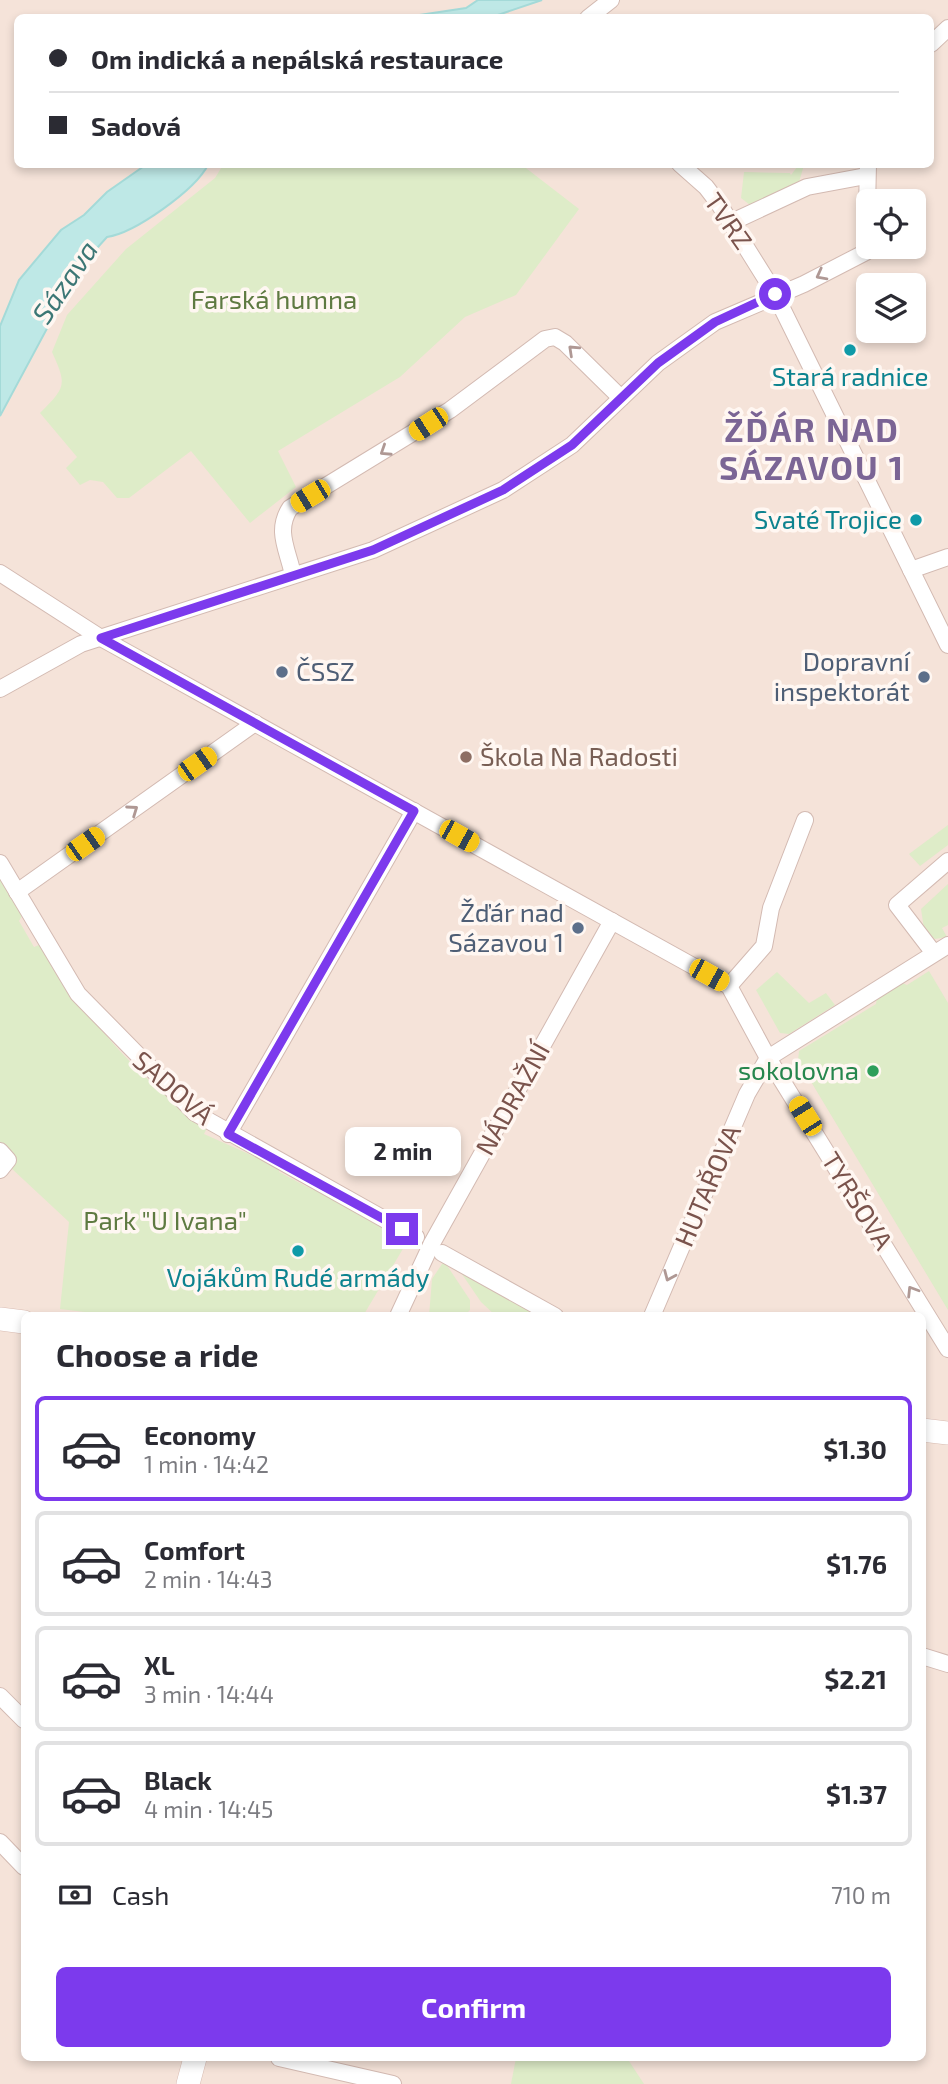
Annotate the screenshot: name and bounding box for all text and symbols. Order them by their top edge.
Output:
text: Om indická a nepálská restaurace [91,43,503,74]
text: Sadová [91,110,181,141]
street label: TVRZ [699,186,760,254]
map controls [856,189,926,343]
button: locate [856,189,926,259]
water label: Sázava [24,233,104,329]
one-way arrow [816,267,828,280]
button: layers [856,273,926,343]
route start [759,278,791,310]
park label: Farská humna [191,283,357,314]
marker: Stará radnice [842,342,858,358]
one-way arrow [568,346,581,359]
place label: Stará radnice [772,360,928,391]
car [405,404,452,444]
district label: ŽĎÁR NAD SÁZAVOU 1 [719,409,905,487]
one-way arrow [380,443,393,456]
car [287,476,334,516]
place label: Svaté Trojice [754,503,902,534]
marker: Svaté Trojice [908,512,924,528]
place label: Dopravní inspektorát [774,645,912,706]
place label: ČSSZ [296,655,355,686]
marker: ČSSZ [274,664,290,680]
marker: Dopravní inspektorát [916,669,932,685]
place label: Škola Na Radosti [480,740,678,771]
car [174,743,221,785]
marker: Škola Na Radosti [458,749,474,765]
one-way arrow [125,806,138,818]
car [436,817,483,855]
car [62,823,109,865]
place label: Žďár nad Sázavou 1 [448,896,564,957]
marker: Žďár nad Sázavou 1 [570,920,586,936]
car [686,956,733,994]
street label: NÁDRAŽNÍ [468,1036,556,1160]
street label: SADOVÁ [127,1044,221,1130]
place label: sokolovna [738,1054,859,1085]
marker: sokolovna [865,1063,881,1079]
car [785,1093,826,1139]
street label: HUTAŘOVA [667,1120,746,1251]
callout: 2 min [344,1128,460,1176]
text: 2 min [374,1137,432,1165]
street label: TYRŠOVA [816,1146,900,1255]
park label: Park "U Ivana" [83,1204,247,1235]
route end [386,1213,418,1245]
marker: Vojákům Rudé armády [290,1243,306,1259]
place label: Vojákům Rudé armády [167,1261,430,1292]
one-way arrow [663,1268,677,1281]
one-way arrow [908,1286,921,1299]
text: Choose a ride [56,1335,259,1373]
icon: car [60,1417,123,1480]
text: Economy [144,1419,256,1450]
text: $1.30 [823,1433,887,1464]
text: 1 min · 14:42 [144,1450,269,1478]
icon: car [60,1532,123,1595]
text: Comfort [144,1534,245,1565]
text: $1.76 [826,1548,887,1579]
text: 2 min · 14:43 [144,1565,273,1593]
icon: car [60,1647,123,1710]
text: XL [144,1649,175,1680]
text: $2.21 [824,1663,887,1694]
text: 3 min · 14:44 [144,1680,274,1708]
icon: car [60,1762,123,1825]
text: Black [144,1764,212,1795]
text: $1.37 [826,1778,887,1809]
text: 4 min · 14:45 [144,1795,273,1823]
icon: cash [56,1876,94,1914]
text: Cash [112,1879,169,1910]
text: 710 m [831,1881,891,1909]
button: Confirm [56,1967,891,2047]

